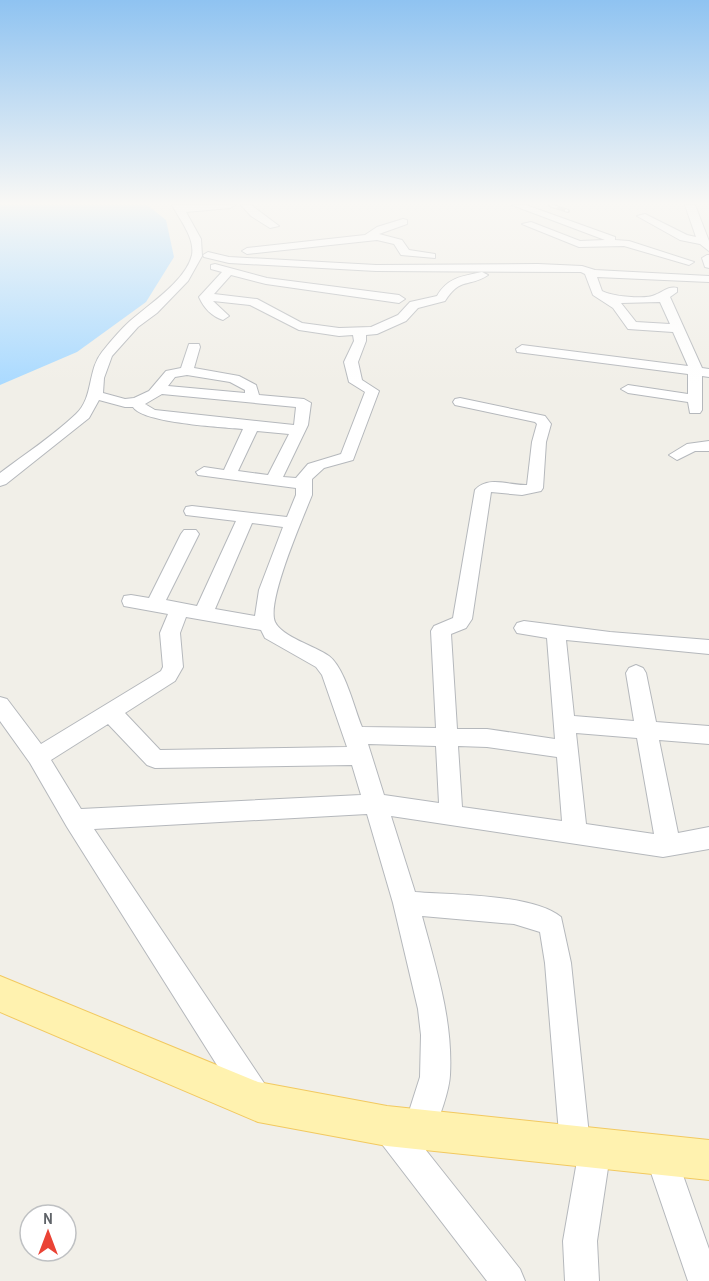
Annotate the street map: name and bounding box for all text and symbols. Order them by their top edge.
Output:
north arrow [18,1203,78,1263]
text: N [43,1207,53,1229]

